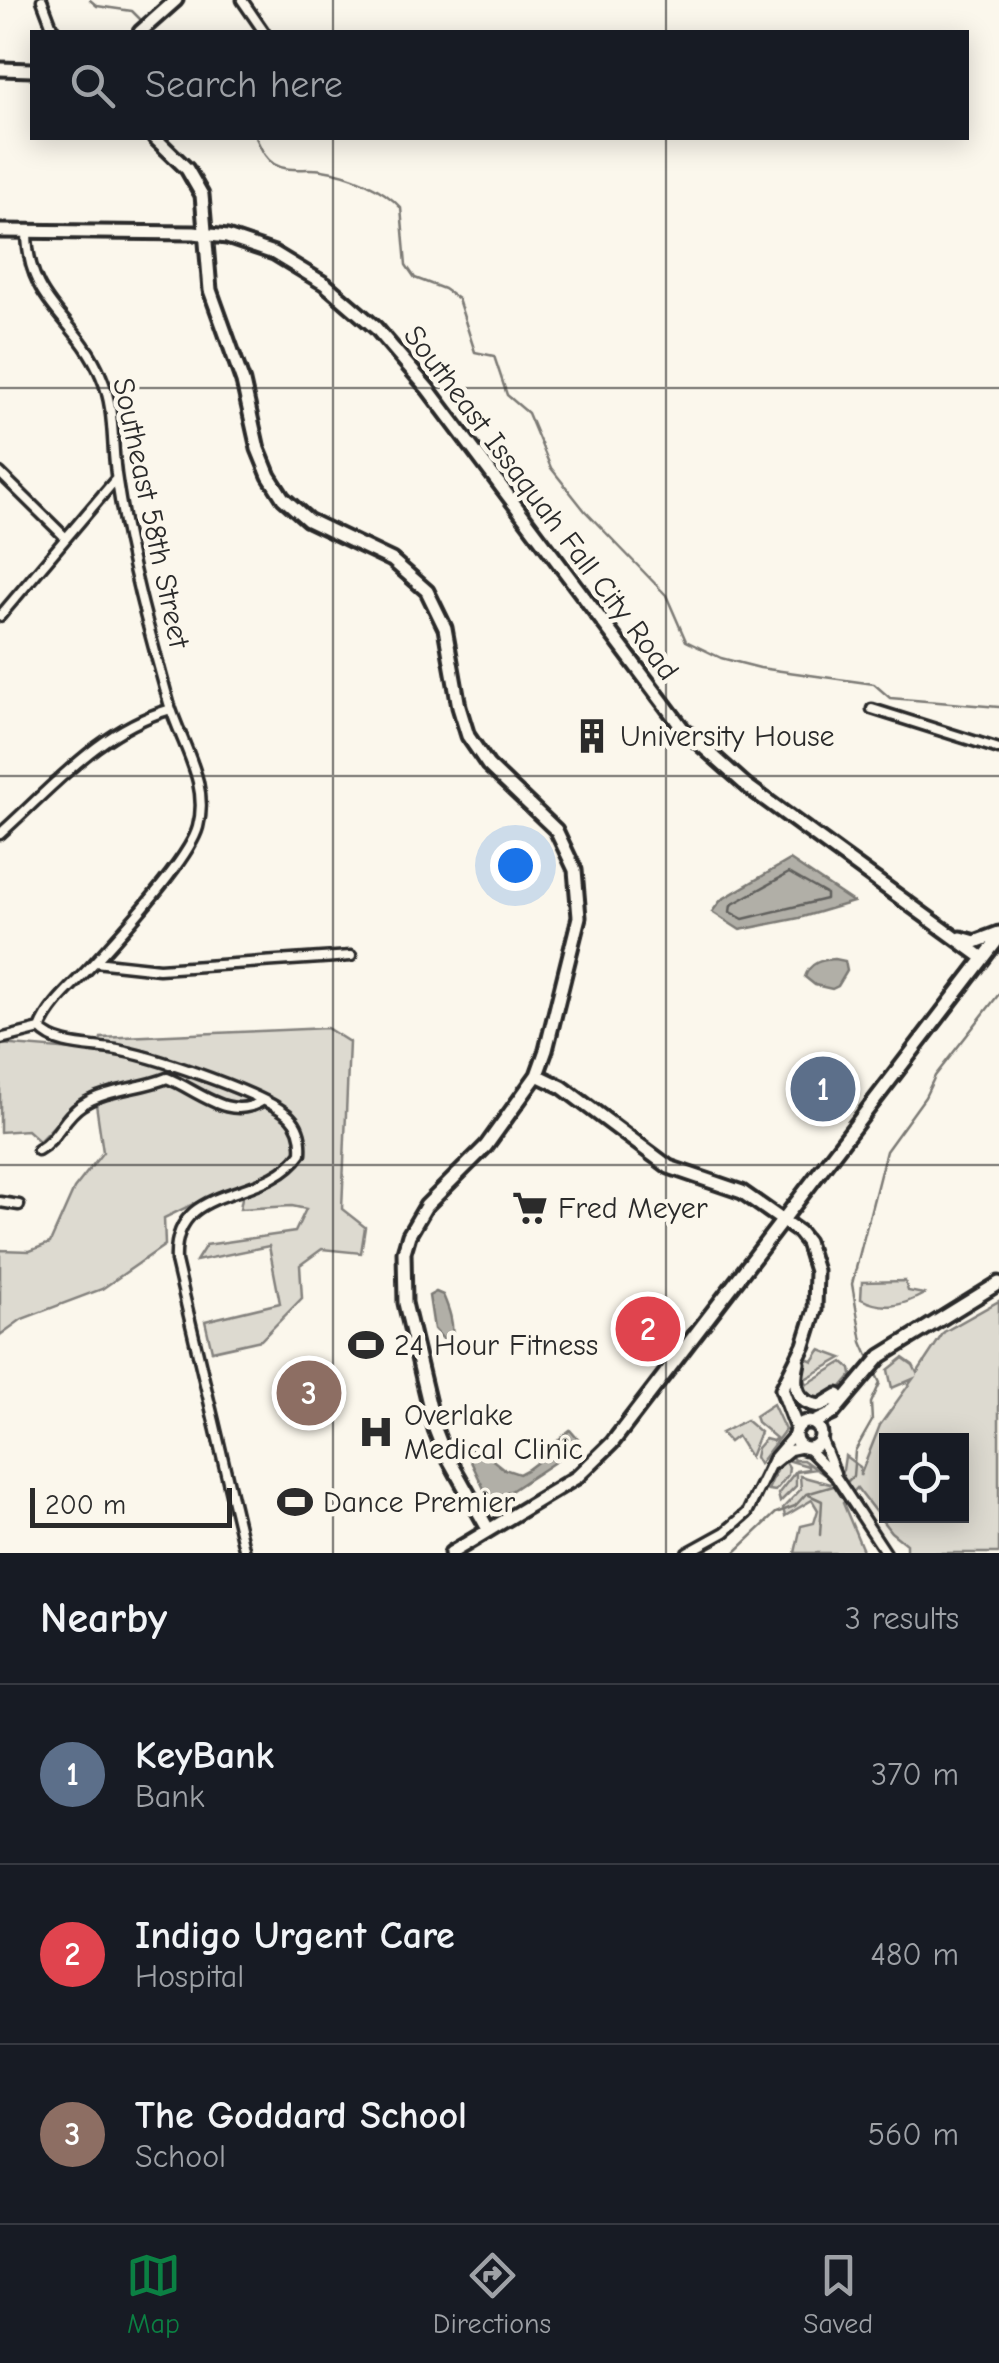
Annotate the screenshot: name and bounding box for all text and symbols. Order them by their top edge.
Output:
search box [30,30,969,140]
icon: search [65,58,120,113]
text: Search here [145,63,343,107]
street label: Southeast Issaquah Fall City Road [396,319,686,687]
street label: Southeast 58th Street [105,375,197,653]
building icon: University House [573,717,611,755]
place label: University House [620,719,835,754]
your location [490,840,541,891]
pin: 1 [790,1052,856,1126]
supermarket icon: Fred Meyer [511,1189,549,1227]
place label: Fred Meyer [558,1191,708,1226]
pin: 2 [616,1292,680,1366]
sports icon: 24 Hour Fitness [347,1326,385,1364]
place label: 24 Hour Fitness [394,1328,598,1363]
pin: 3 [276,1356,342,1430]
place label: Overlake Medical Clinic [404,1398,583,1467]
hospital icon: Overlake Medical Clinic [357,1413,395,1451]
map controls [879,1433,969,1523]
button: locate [879,1433,969,1523]
scale bar [30,1483,232,1528]
sports icon: Dance Premier [276,1483,314,1521]
place label: Dance Premier [323,1485,515,1520]
text: 200 m [45,1489,126,1521]
text: Nearby [40,1594,167,1643]
text: 3 results [845,1600,959,1637]
text: KeyBank [135,1734,274,1778]
text: 1 [66,1756,79,1793]
text: 370 m [871,1756,959,1793]
text: Bank [135,1778,205,1815]
text: Indigo Urgent Care [135,1914,455,1958]
text: 2 [65,1936,80,1973]
text: 480 m [870,1936,959,1973]
text: Hospital [135,1958,244,1995]
text: The Goddard School [135,2094,467,2138]
text: 3 [65,2116,80,2153]
text: 560 m [868,2116,959,2153]
text: School [135,2138,226,2175]
tab: Map [126,2248,181,2340]
tab: Directions [433,2248,551,2340]
tab: Saved [803,2248,873,2340]

